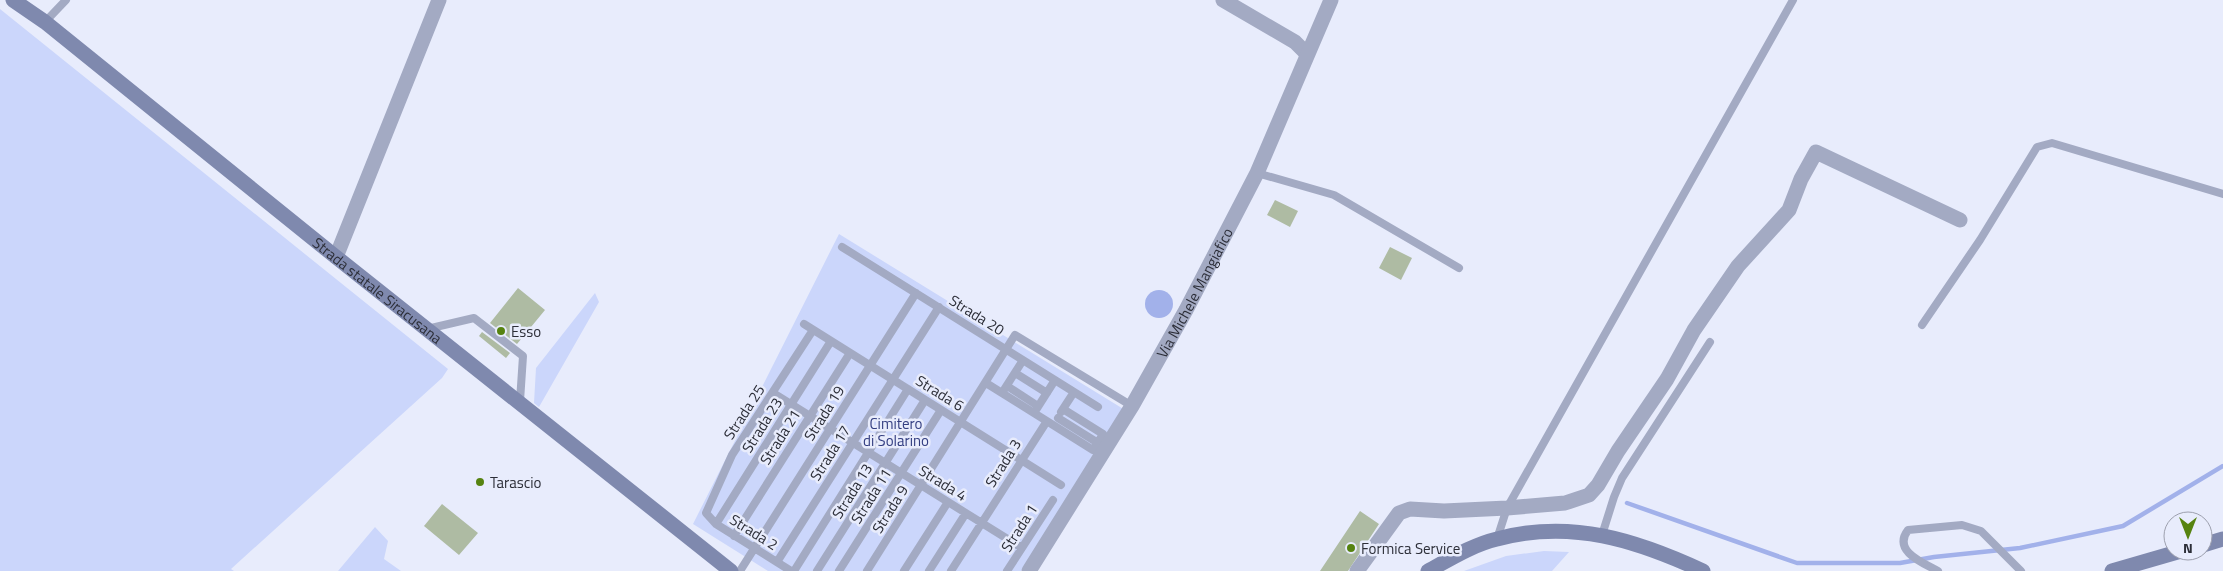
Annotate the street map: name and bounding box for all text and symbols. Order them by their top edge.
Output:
street label: Via Michele Mangiafico [1150,223,1238,362]
street label: Strada statale Siracusana [308,231,448,349]
street label: Strada 20 [945,289,1009,341]
place label: Esso [511,320,541,343]
marker: Esso [495,325,507,337]
street label: Strada 6 [911,369,969,417]
street label: Strada 25 [718,380,770,444]
street label: Strada 19 [798,381,850,445]
street label: Strada 23 [736,393,788,457]
street label: Strada 21 [754,405,806,469]
park label: Cimitero di Solarino [863,412,929,452]
street label: Strada 17 [804,421,856,485]
street label: Strada 3 [979,434,1027,492]
street label: Strada 13 [826,459,878,523]
street label: Strada 4 [914,459,972,507]
street label: Strada 11 [845,464,897,528]
place label: Tarascio [490,471,542,494]
marker: Tarascio [474,476,486,488]
street label: Strada 9 [866,480,914,538]
street label: Strada 1 [995,499,1043,557]
street label: Strada 2 [725,508,783,556]
north arrow [2163,511,2213,561]
place label: Formica Service [1361,537,1460,560]
text: N [2183,539,2193,560]
marker: Formica Service [1345,542,1357,554]

